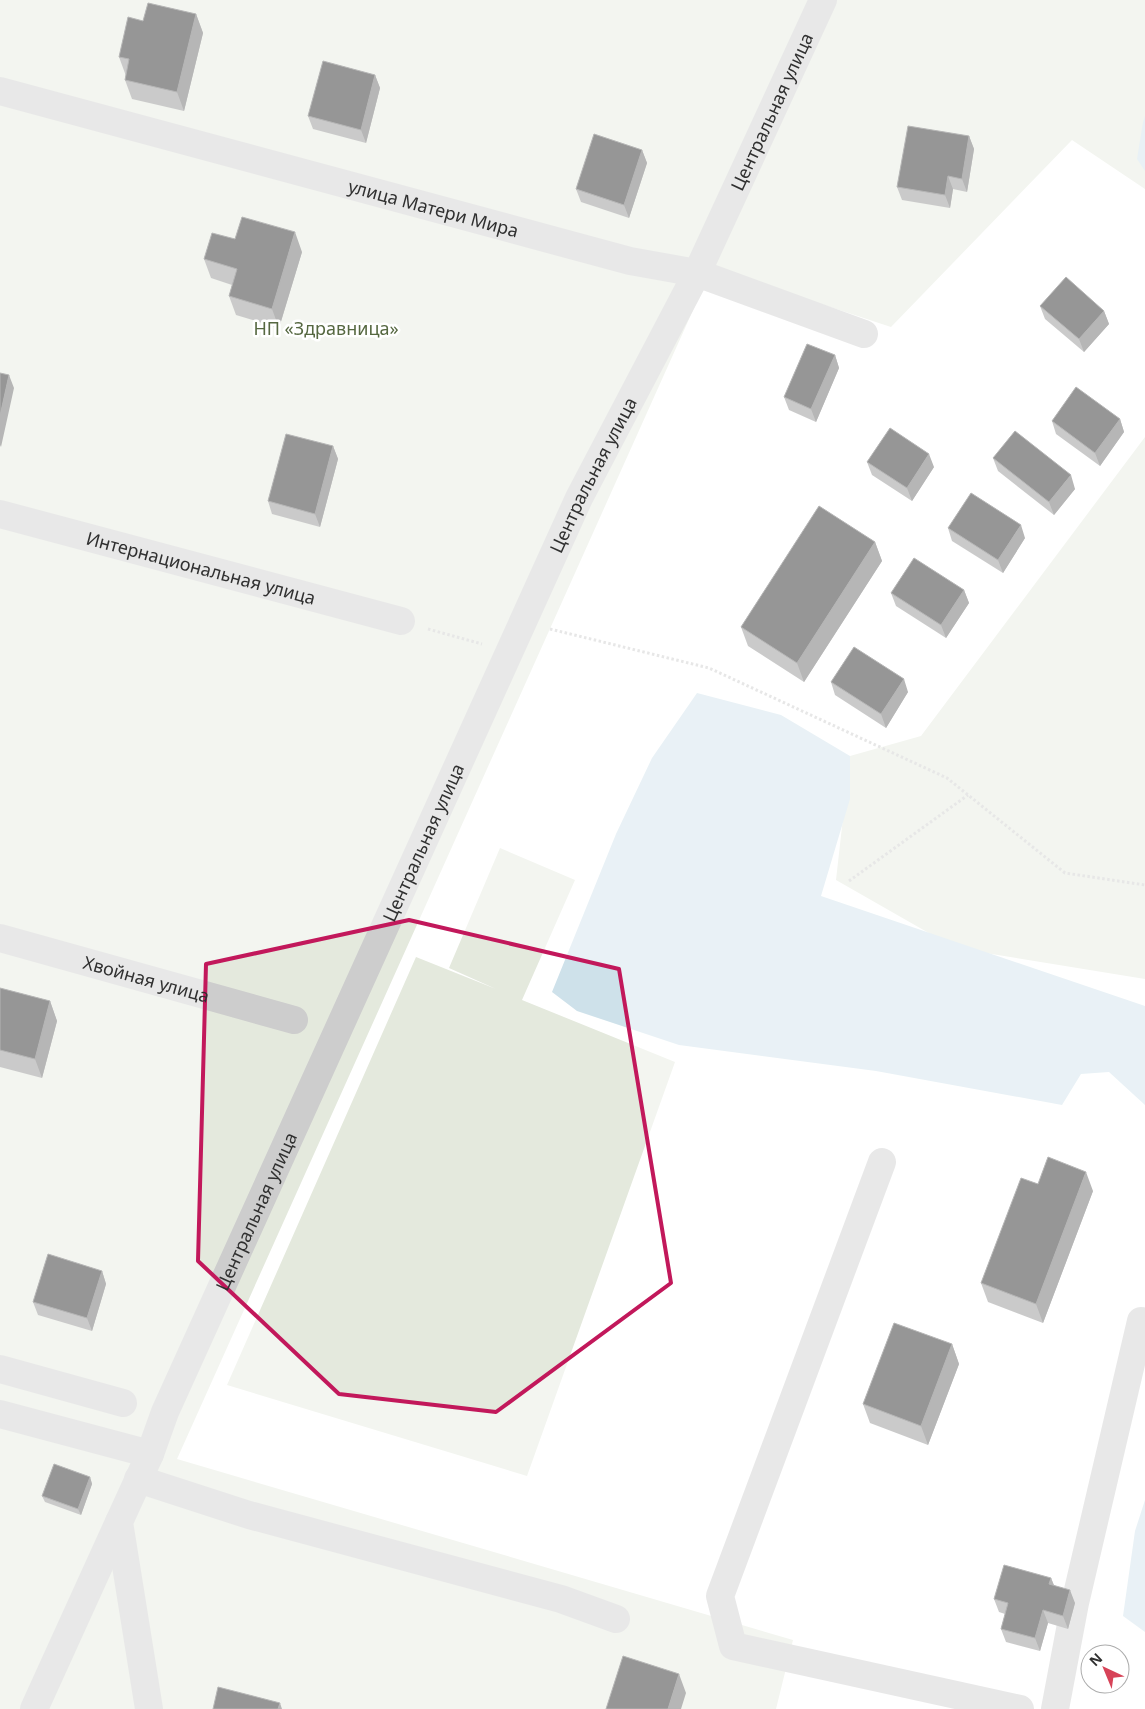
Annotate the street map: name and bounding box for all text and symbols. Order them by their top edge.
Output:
street label: Центральная улица [725,29,818,194]
street label: улица Матери Мира [346,174,521,242]
park label: НП «Здравница» [253,316,399,340]
street label: Центральная улица [544,393,642,556]
street label: Интернациональная улица [84,526,318,610]
street label: Центральная улица [377,759,469,925]
street label: Хвойная улица [81,950,212,1008]
street label: Центральная улица [210,1128,302,1294]
north arrow [1080,1644,1130,1694]
text: N [1085,1648,1106,1670]

